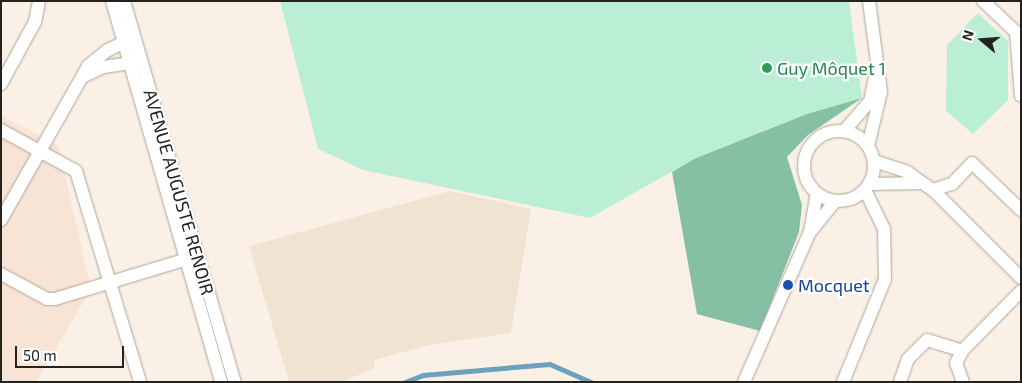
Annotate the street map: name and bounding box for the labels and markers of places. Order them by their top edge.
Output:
place label: Guy Môquet 1 [777,57,886,79]
marker: Guy Môquet 1 [761,62,773,74]
place label: Mocquet [798,274,870,296]
marker: Mocquet [782,279,794,291]

